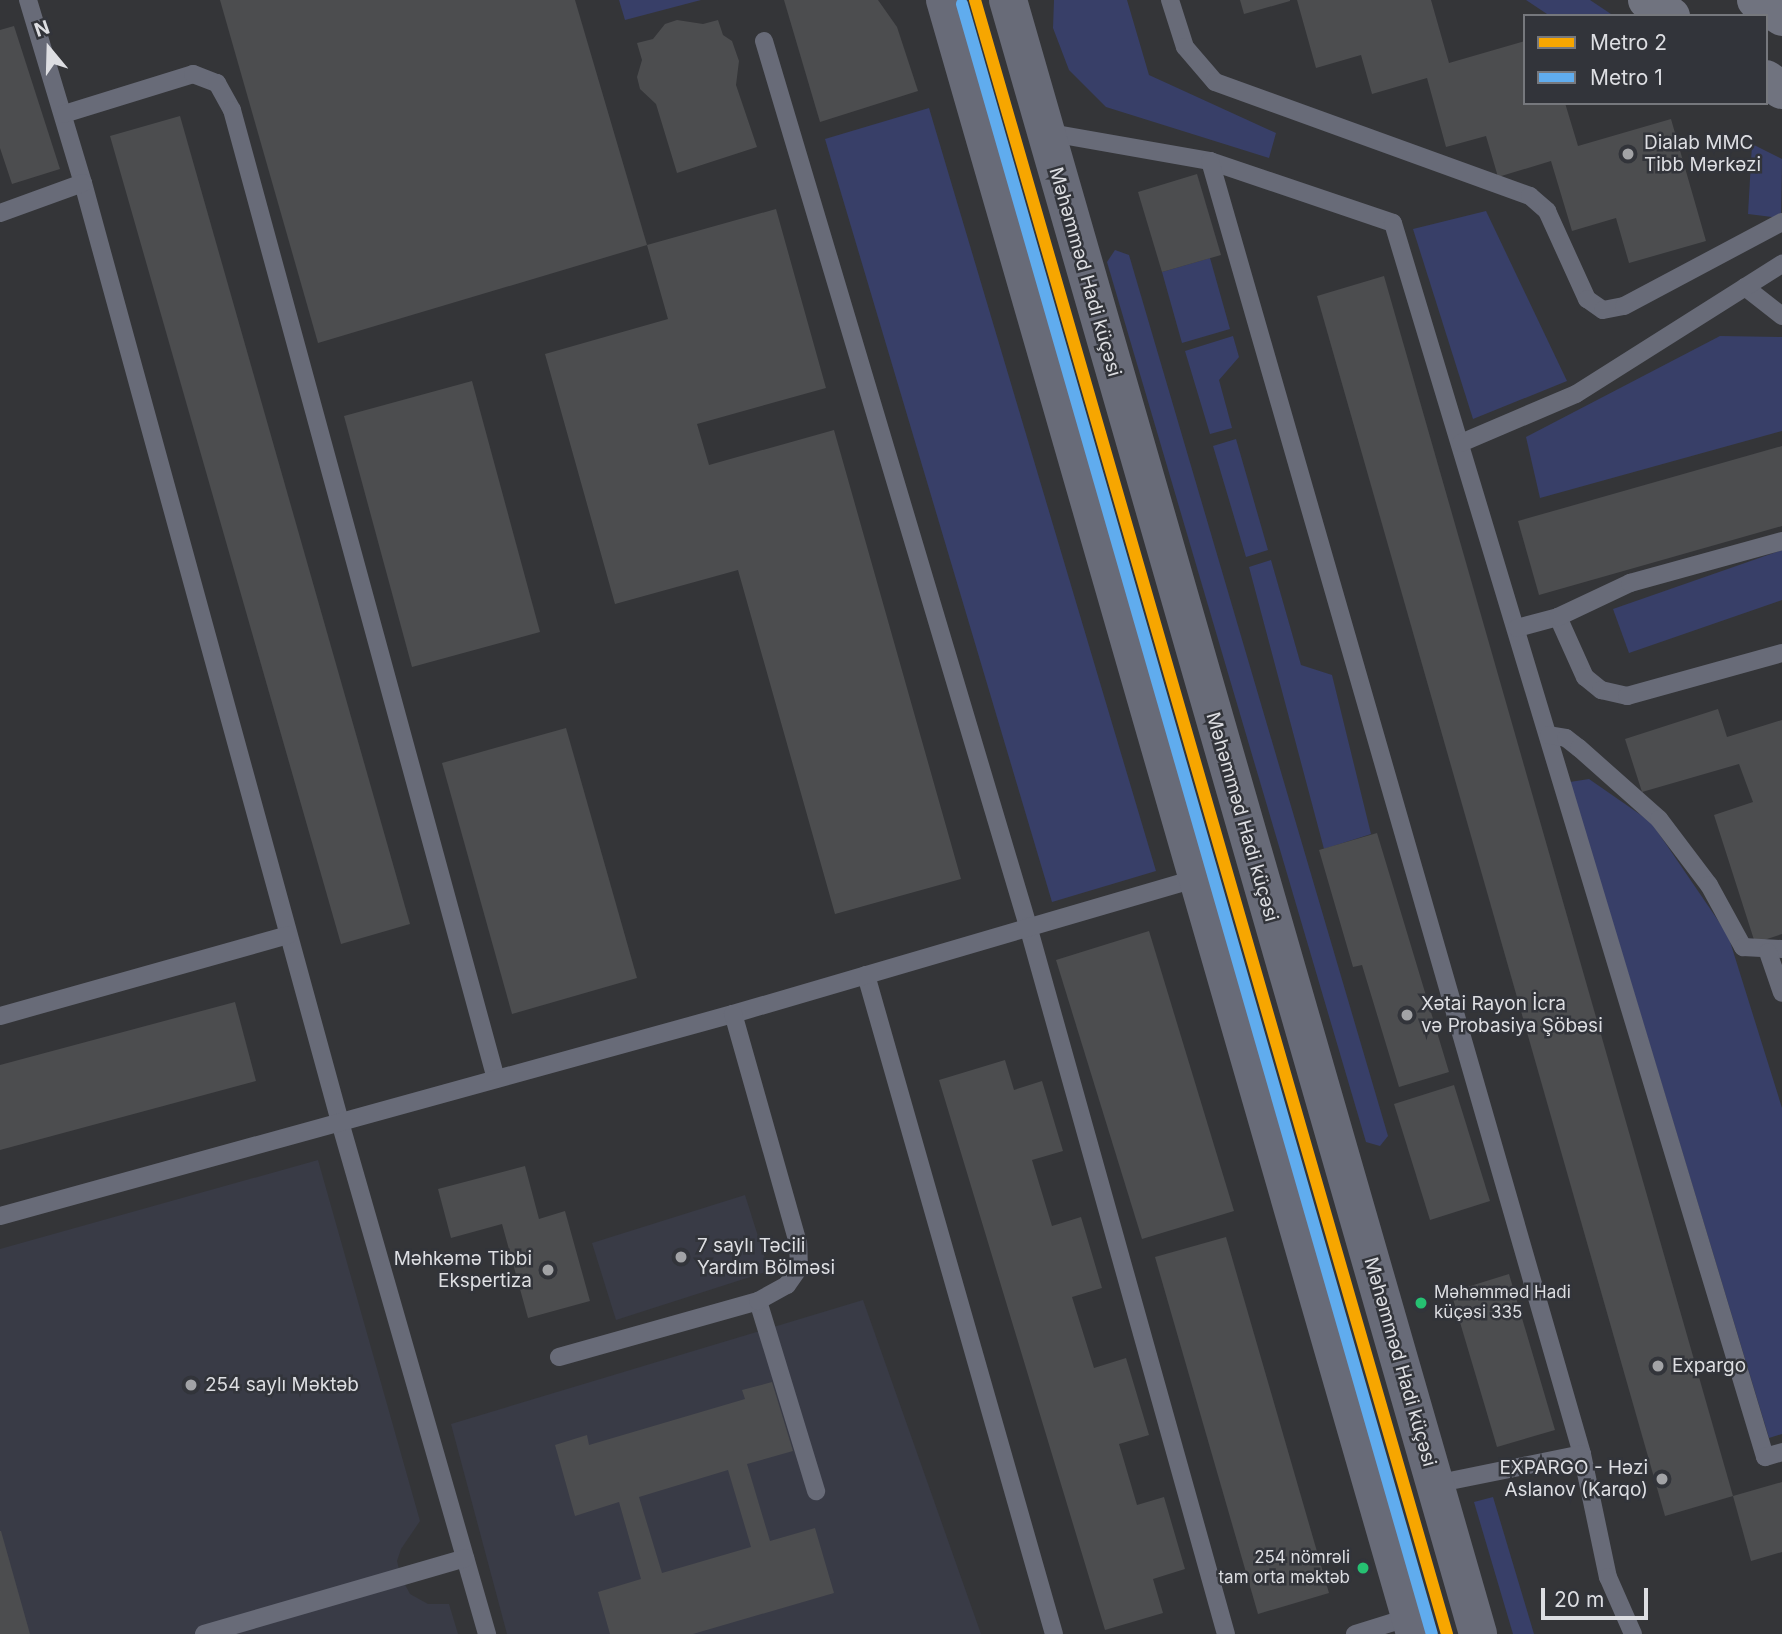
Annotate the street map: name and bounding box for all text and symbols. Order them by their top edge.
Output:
north arrow [14,14,84,84]
legend [1523,14,1768,105]
text: N [31,15,53,42]
text: Metro 2 [1590,30,1667,55]
text: Metro 1 [1590,65,1663,90]
place label: Dialab MMC Tibb Mərkəzi [1644,132,1761,176]
marker: Dialab MMC Tibb Mərkəzi [1618,144,1638,164]
street label: Məhəmməd Hadi küçəsi [1044,165,1126,379]
street label: Məhəmməd Hadi küçəsi [1201,710,1283,924]
place label: Xətai Rayon İcra və Probasiya Şöbəsi [1421,993,1603,1037]
marker: Xətai Rayon İcra və Probasiya Şöbəsi [1399,1007,1415,1023]
place label: 7 saylı Təcili Yardım Bölməsi [697,1235,835,1279]
marker: 7 saylı Təcili Yardım Bölməsi [671,1247,691,1267]
place label: Məhkəmə Tibbi Ekspertiza [394,1248,532,1292]
street label: Məhəmməd Hadi küçəsi [1359,1255,1441,1469]
marker: Məhkəmə Tibbi Ekspertiza [538,1260,558,1280]
place label: Məhəmməd Hadi küçəsi 335 [1434,1283,1571,1323]
marker: Məhəmməd Hadi küçəsi 335 [1414,1296,1428,1310]
place label: Expargo [1672,1355,1746,1377]
marker: Expargo [1650,1358,1666,1374]
place label: 254 saylı Məktəb [205,1374,359,1396]
marker: 254 saylı Məktəb [183,1377,199,1393]
place label: EXPARGO - Həzi Aslanov (Karqo) [1499,1457,1648,1501]
marker: EXPARGO - Həzi Aslanov (Karqo) [1654,1471,1670,1487]
place label: 254 nömrəli tam orta məktəb [1218,1548,1350,1588]
marker: 254 nömrəli tam orta məktəb [1356,1561,1370,1575]
scale bar [1544,1574,1651,1618]
text: 20 m [1554,1587,1604,1612]

